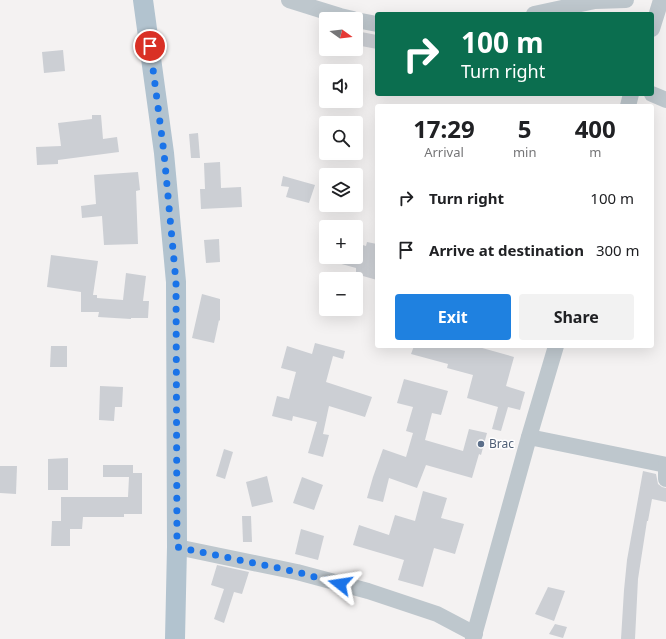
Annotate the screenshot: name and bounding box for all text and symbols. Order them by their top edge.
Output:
north arrow [319,12,363,56]
map controls [319,12,363,316]
text: 100 m [461,23,544,61]
icon: right [395,28,447,80]
pin [133,29,167,63]
icon: arrive [139,35,161,57]
text: Turn right [461,59,545,83]
button: sound [319,64,363,108]
text: 17:29 [413,112,475,145]
text: 5 [518,112,532,145]
text: 400 [575,112,616,145]
button: search [319,116,363,160]
text: Arrival [424,143,464,161]
text: min [513,143,536,161]
text: m [589,143,601,161]
button: layers [319,168,363,212]
icon: right [395,187,417,209]
text: Turn right [429,188,504,208]
text: 100 m [590,188,634,208]
button: + [319,220,363,264]
icon: arrive [395,239,417,261]
text: Arrive at destination [429,240,584,260]
text: 300 m [596,240,640,260]
button: − [319,272,363,316]
button: Exit [395,294,511,340]
button: Share [519,294,634,340]
place label: Brac [489,435,514,452]
marker: Brac [476,439,486,449]
position arrow [319,563,361,605]

